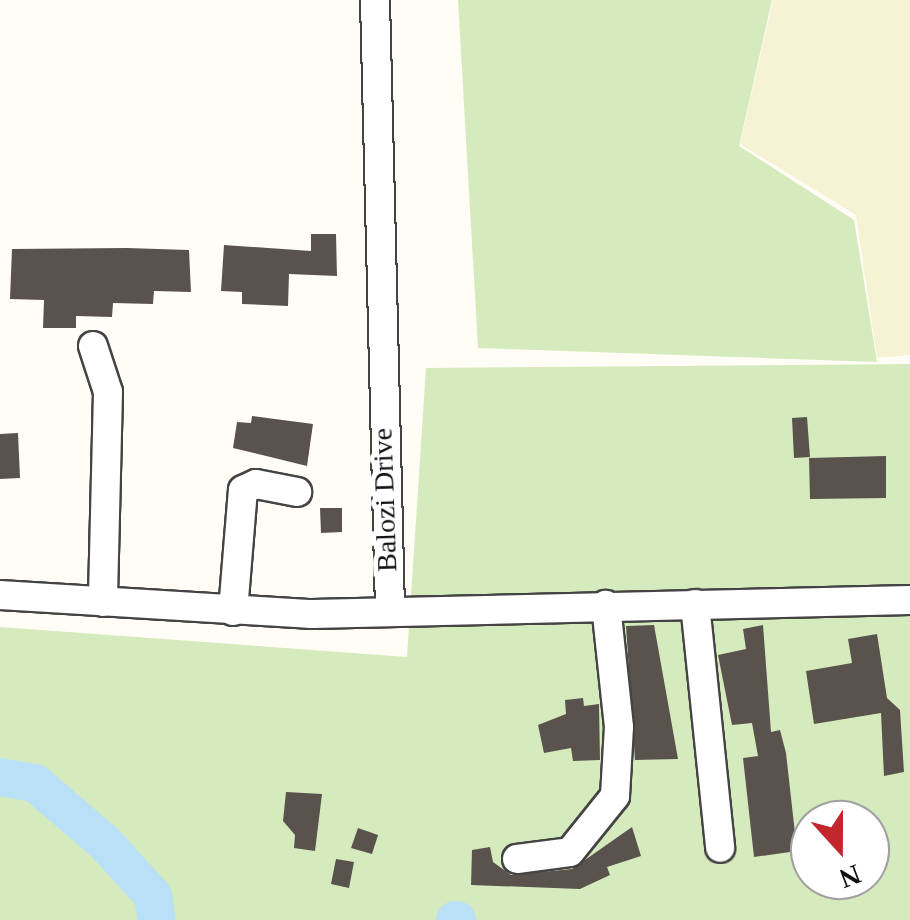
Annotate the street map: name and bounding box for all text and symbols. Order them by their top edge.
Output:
street label: Balozi Drive [366,428,404,572]
north arrow [790,800,890,900]
text: N [835,859,865,895]

